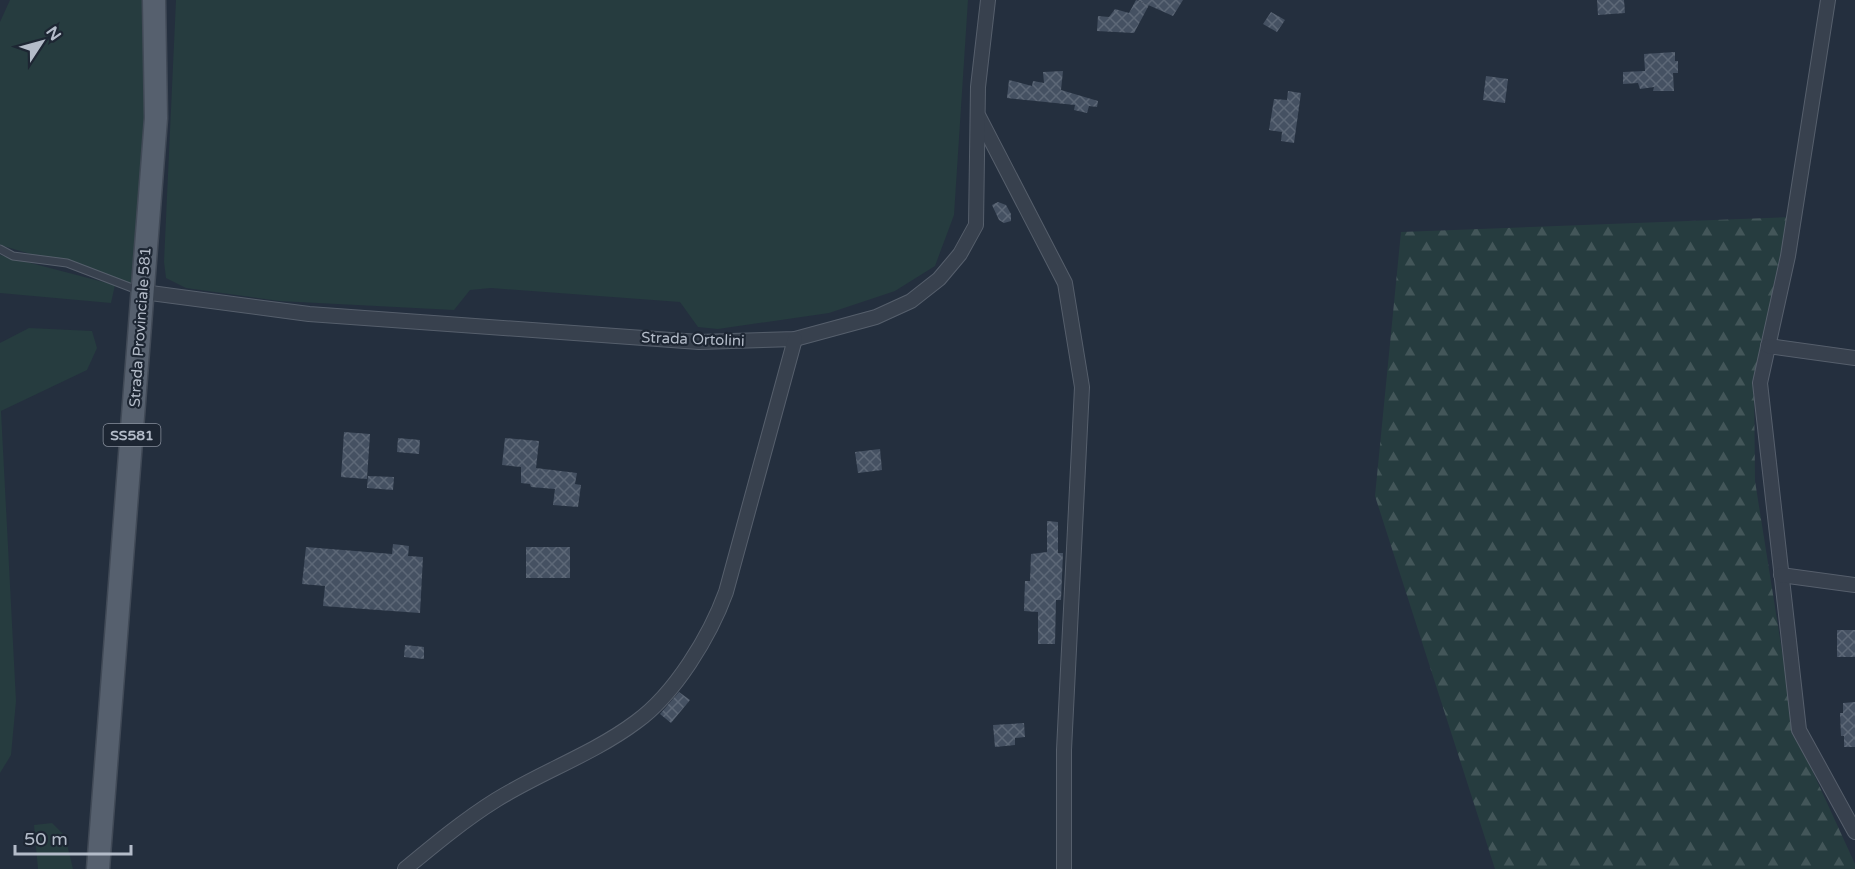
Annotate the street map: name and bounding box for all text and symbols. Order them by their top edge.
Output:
north arrow [12,12,72,72]
text: N [41,23,65,45]
street label: Strada Provinciale 581 [125,246,155,408]
street label: Strada Ortolini [641,328,745,350]
road number: SS581 [104,424,160,446]
scale bar [15,818,130,856]
text: 50 m [24,828,68,850]

